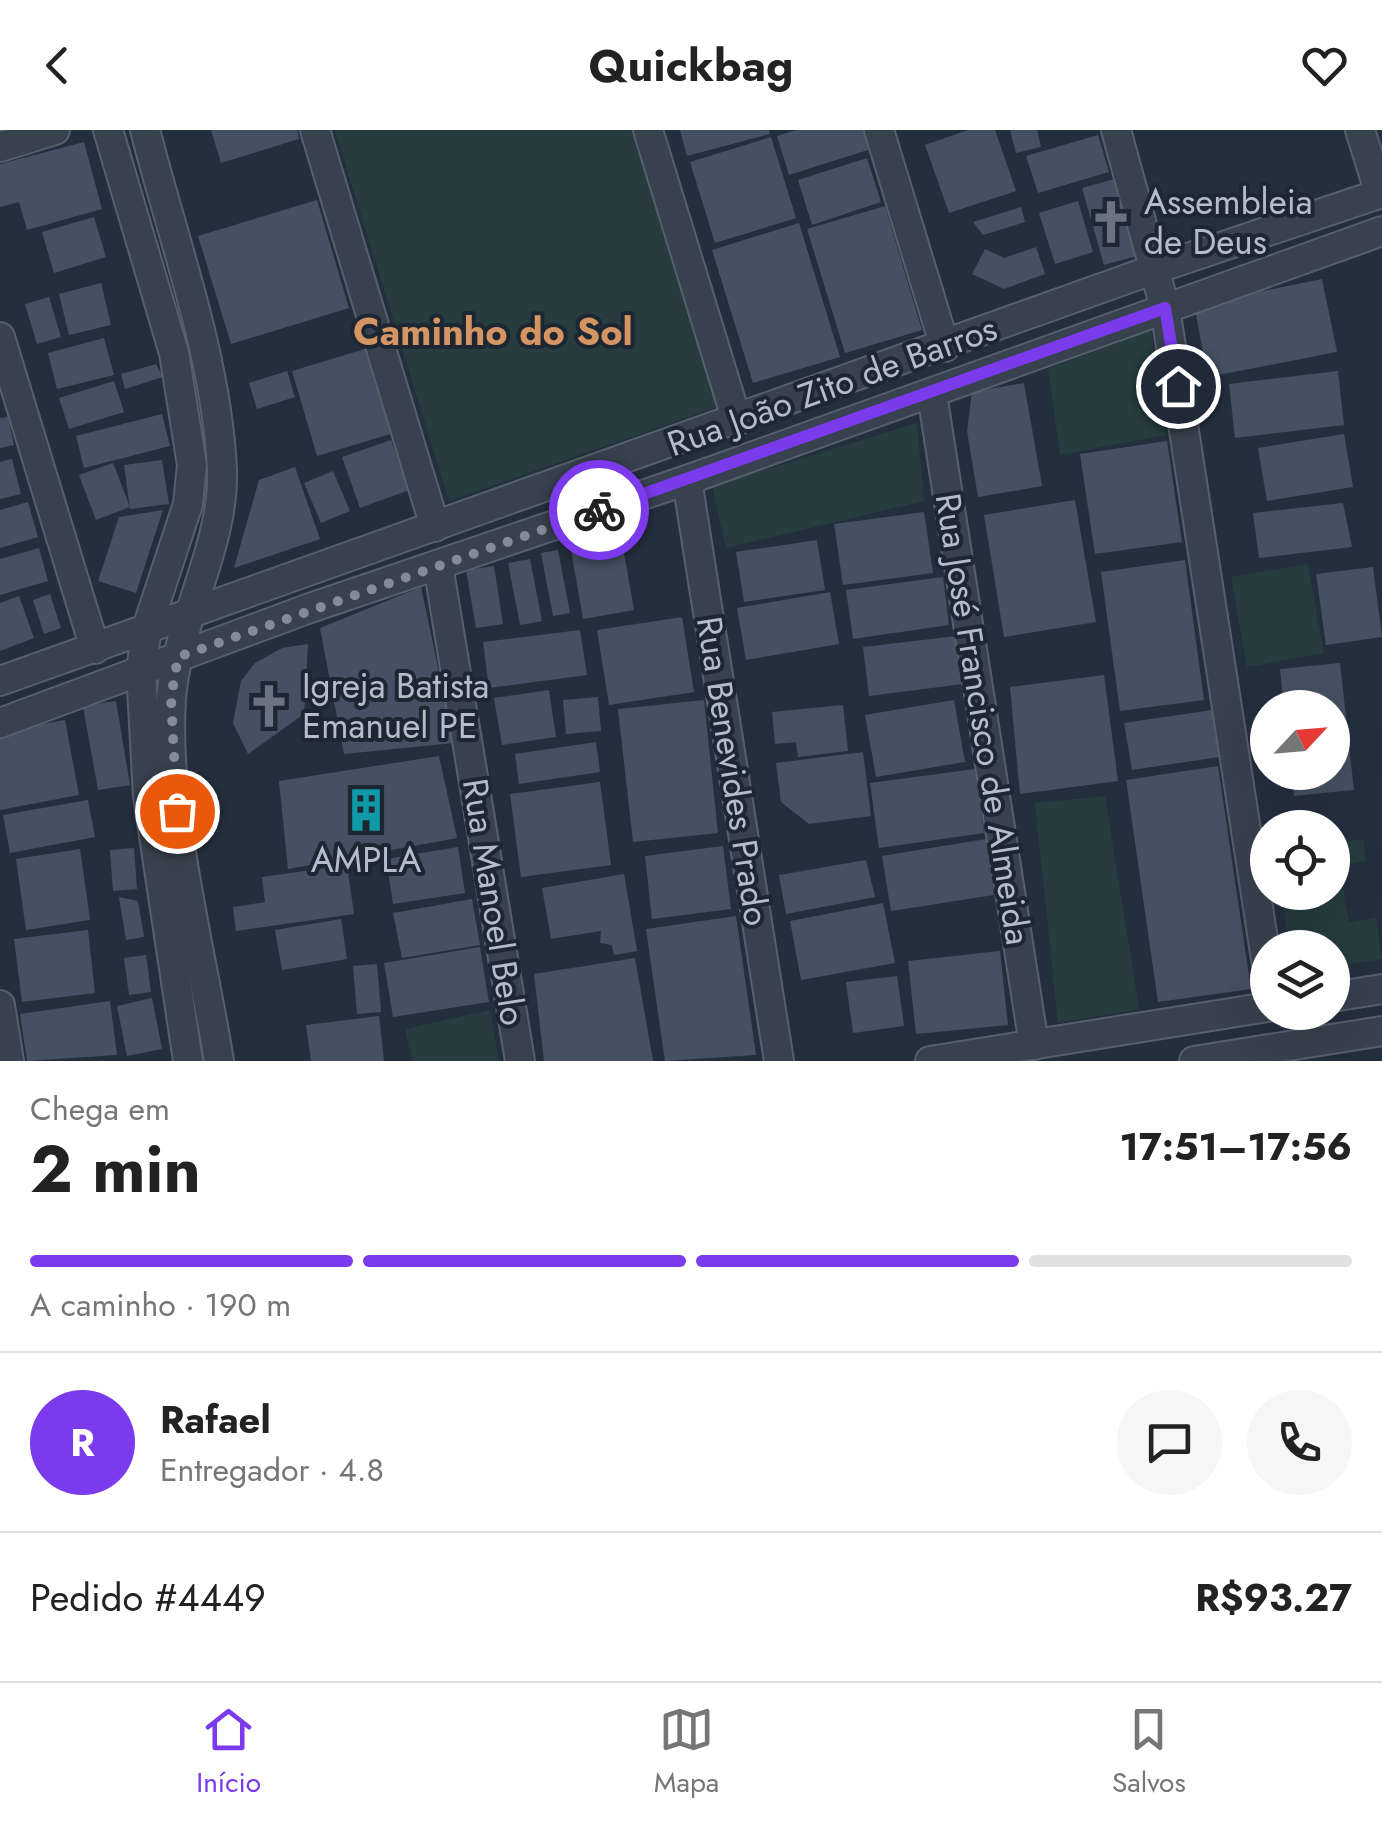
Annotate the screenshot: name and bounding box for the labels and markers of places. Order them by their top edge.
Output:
place label: Assembleia de Deus [1144,177,1313,267]
church icon: Assembleia de Deus [1087,198,1135,246]
pin [1136,344,1221,429]
place label: Igreja Batista Emanuel PE [302,661,489,751]
church icon: Igreja Batista Emanuel PE [245,682,293,730]
pin [135,769,220,854]
building icon: AMPLA [342,786,390,834]
place label: AMPLA [311,835,421,885]

